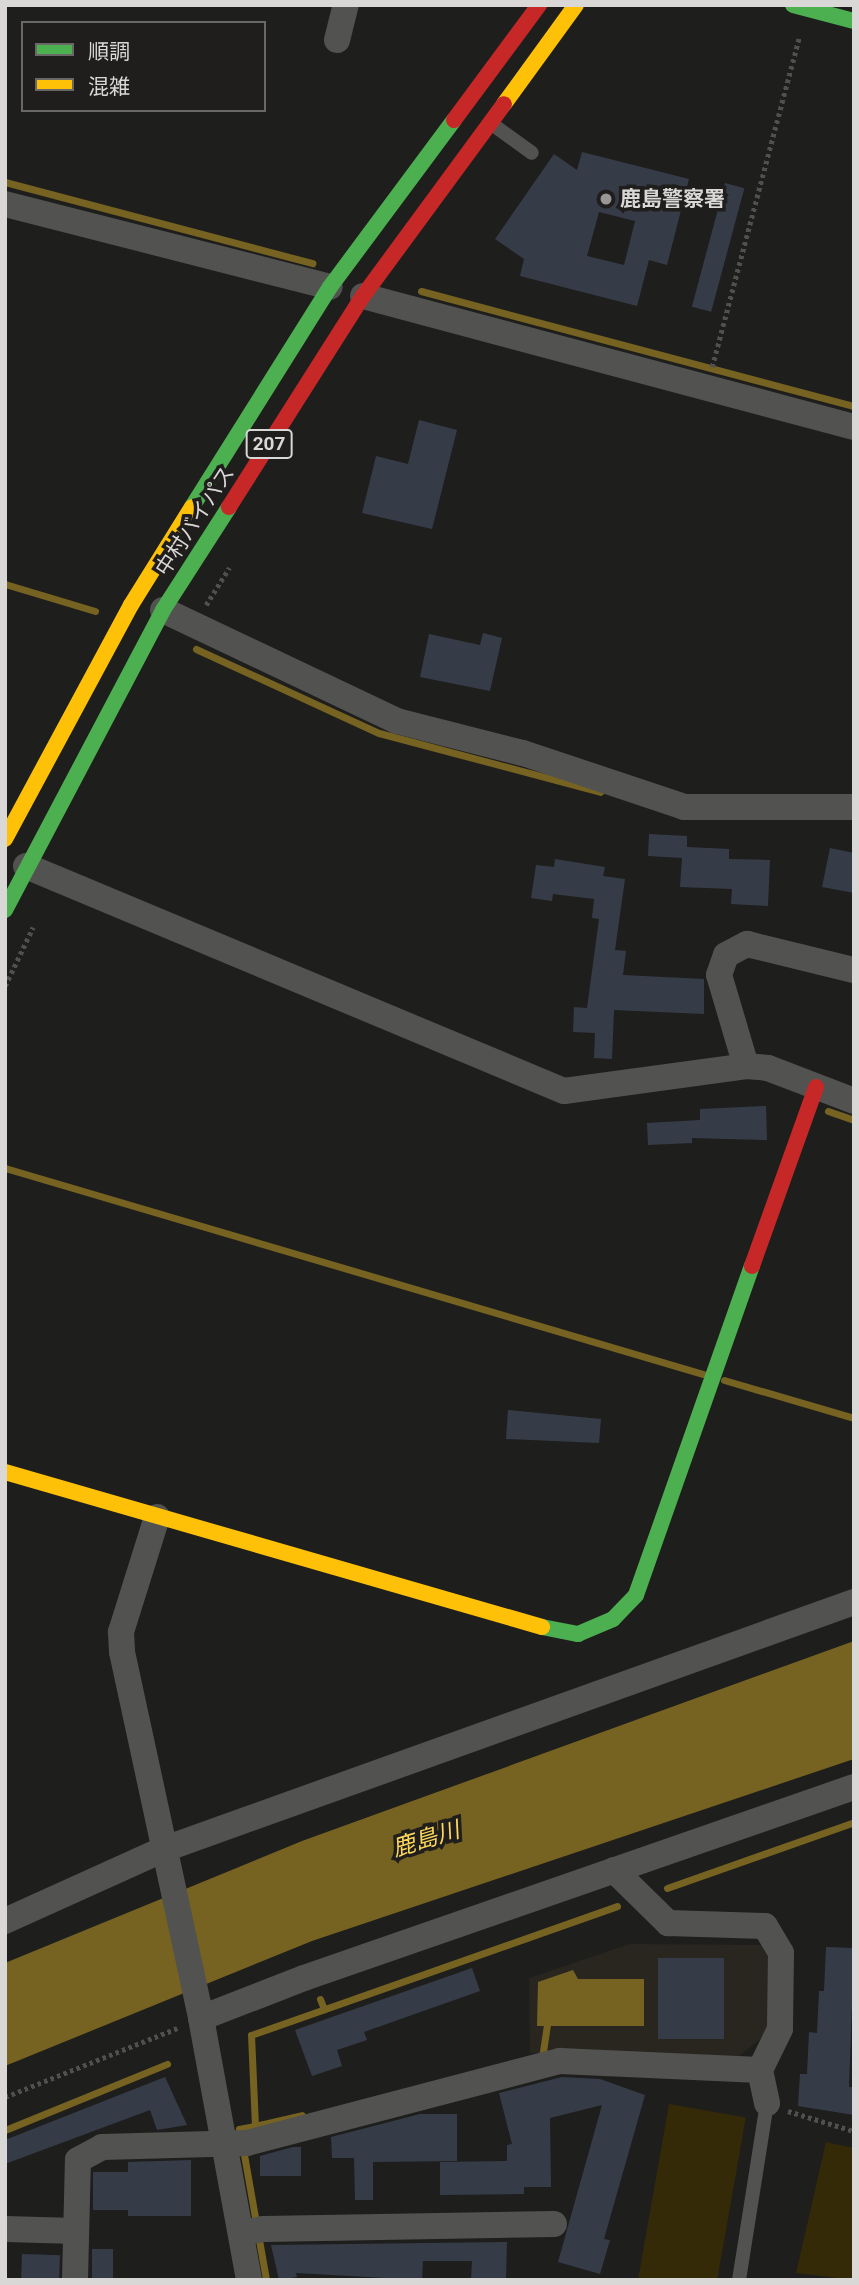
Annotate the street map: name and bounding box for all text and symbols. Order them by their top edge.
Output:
legend [21,21,266,112]
text: 順調 [88,40,130,64]
text: 混雑 [88,75,130,99]
place label: 鹿島警察署 [620,186,725,212]
marker: 鹿島警察署 [598,191,614,207]
road number: 207 [244,428,294,460]
street label: 中村バイパス [150,461,240,581]
water label: 鹿島川 [389,1817,463,1863]

